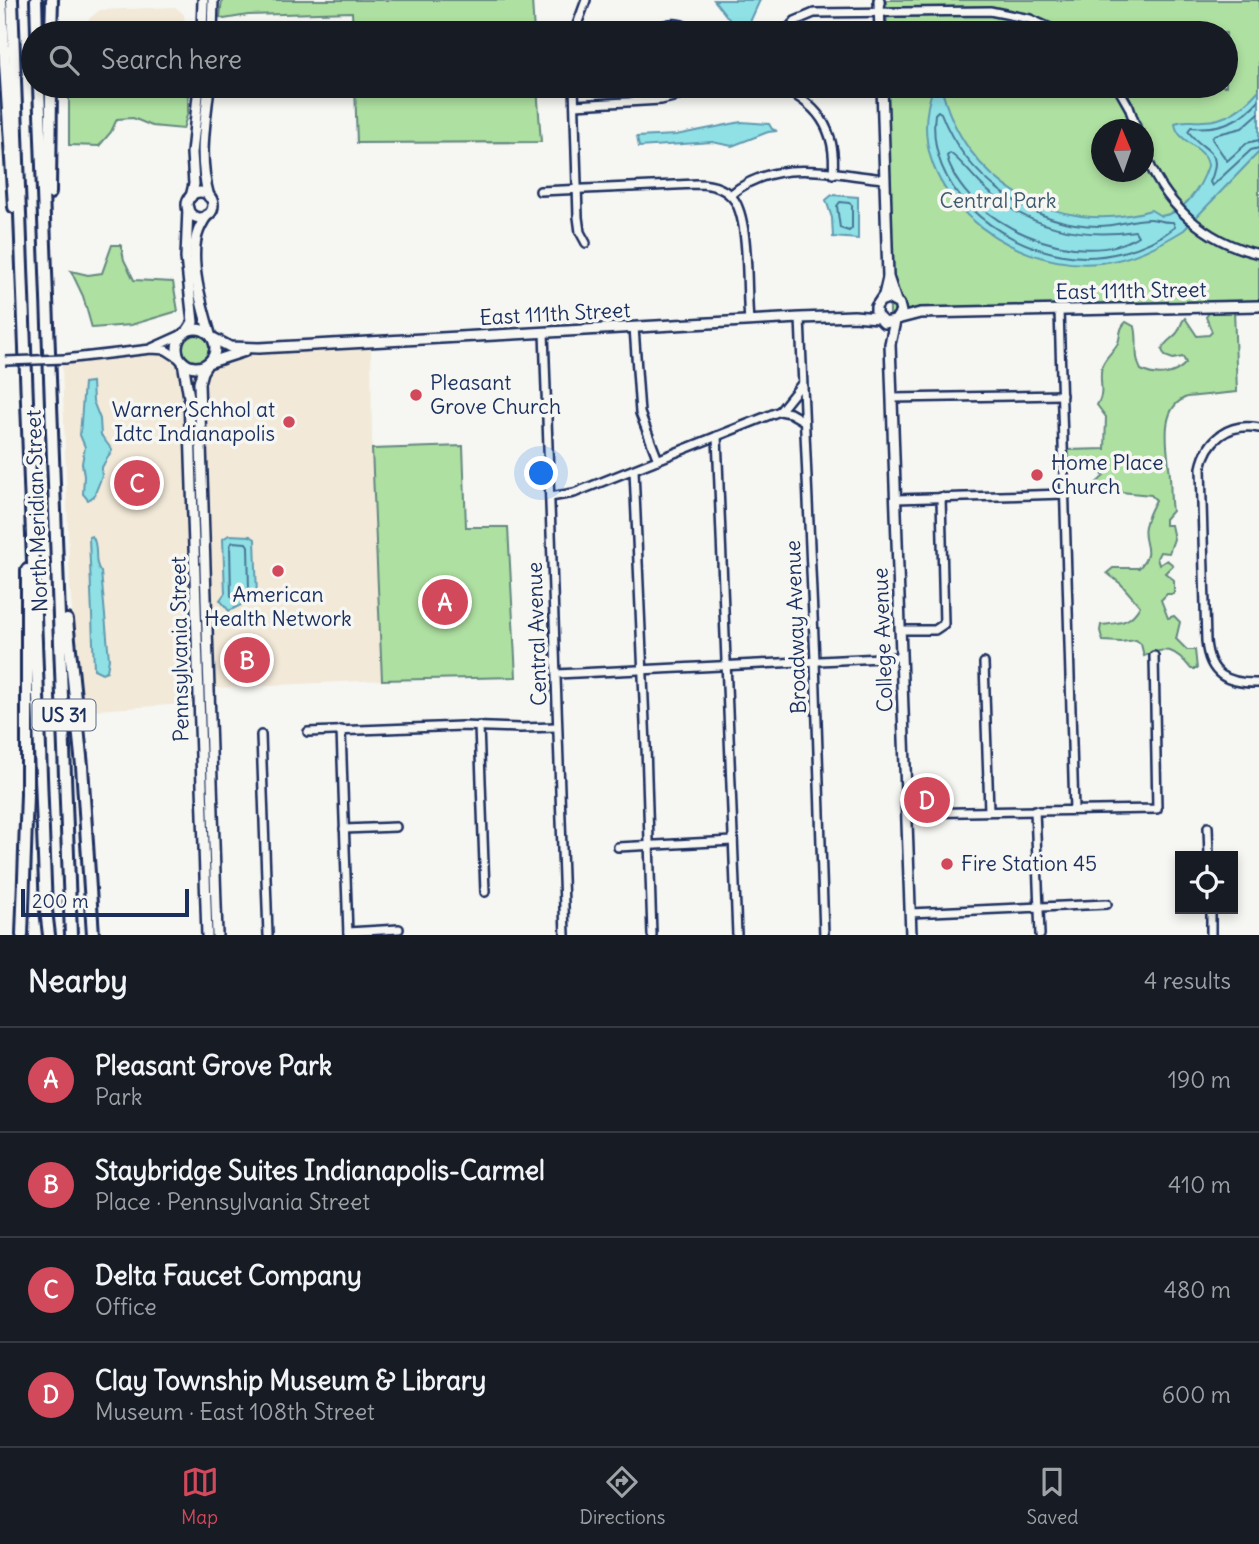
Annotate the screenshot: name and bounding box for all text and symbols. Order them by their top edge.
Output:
search box [21,21,1238,98]
icon: search [45,41,83,79]
text: Search here [101,43,242,76]
north arrow [1091,119,1154,182]
park label: Central Park [939,187,1057,214]
street label: East 111th Street [1055,276,1207,305]
street label: East 111th Street [479,296,631,331]
place label: Pleasant Grove Church [430,369,561,420]
marker: Pleasant Grove Church [408,387,424,403]
place label: Warner Schhol at Idtc Indianapolis [112,396,275,447]
street label: North Meridian Street [19,409,54,613]
marker: Warner Schhol at Idtc Indianapolis [281,414,297,430]
place label: Home Place Church [1051,449,1163,500]
your location [524,456,558,490]
pin: C [114,457,160,509]
marker: Home Place Church [1029,467,1045,483]
street label: Broadway Avenue [779,540,812,714]
street label: Pennsylvania Street [164,556,195,742]
street label: Central Avenue [520,562,553,706]
marker: American Health Network [270,563,286,579]
street label: College Avenue [866,567,899,713]
pin: A [422,576,468,628]
place label: American Health Network [204,581,352,632]
pin: B [224,634,270,686]
road number: US 31 [32,700,96,730]
pin: D [904,774,950,826]
place label: Fire Station 45 [961,850,1097,877]
map controls [1175,851,1238,914]
button: locate [1175,851,1238,914]
marker: Fire Station 45 [939,856,955,872]
scale bar [21,886,189,918]
text: 200 m [32,889,89,913]
text: Nearby [28,962,128,1000]
text: 4 results [1144,966,1231,995]
text: Pleasant Grove Park [95,1049,332,1082]
text: A [44,1065,58,1094]
text: 190 m [1168,1065,1231,1094]
text: Park [95,1082,143,1111]
text: Staybridge Suites Indianapolis-Carmel [95,1154,545,1187]
text: B [43,1170,59,1199]
text: 410 m [1168,1170,1231,1199]
text: Place · Pennsylvania Street [95,1187,370,1216]
text: Delta Faucet Company [95,1259,362,1292]
text: C [43,1275,59,1304]
text: 480 m [1164,1275,1231,1304]
text: Office [95,1292,157,1321]
text: Clay Township Museum & Library [95,1364,486,1397]
text: D [43,1380,59,1409]
text: 600 m [1162,1380,1231,1409]
text: Museum · East 108th Street [95,1397,375,1426]
tab: Map [181,1463,219,1529]
tab: Directions [580,1463,665,1529]
tab: Saved [1026,1463,1078,1529]

